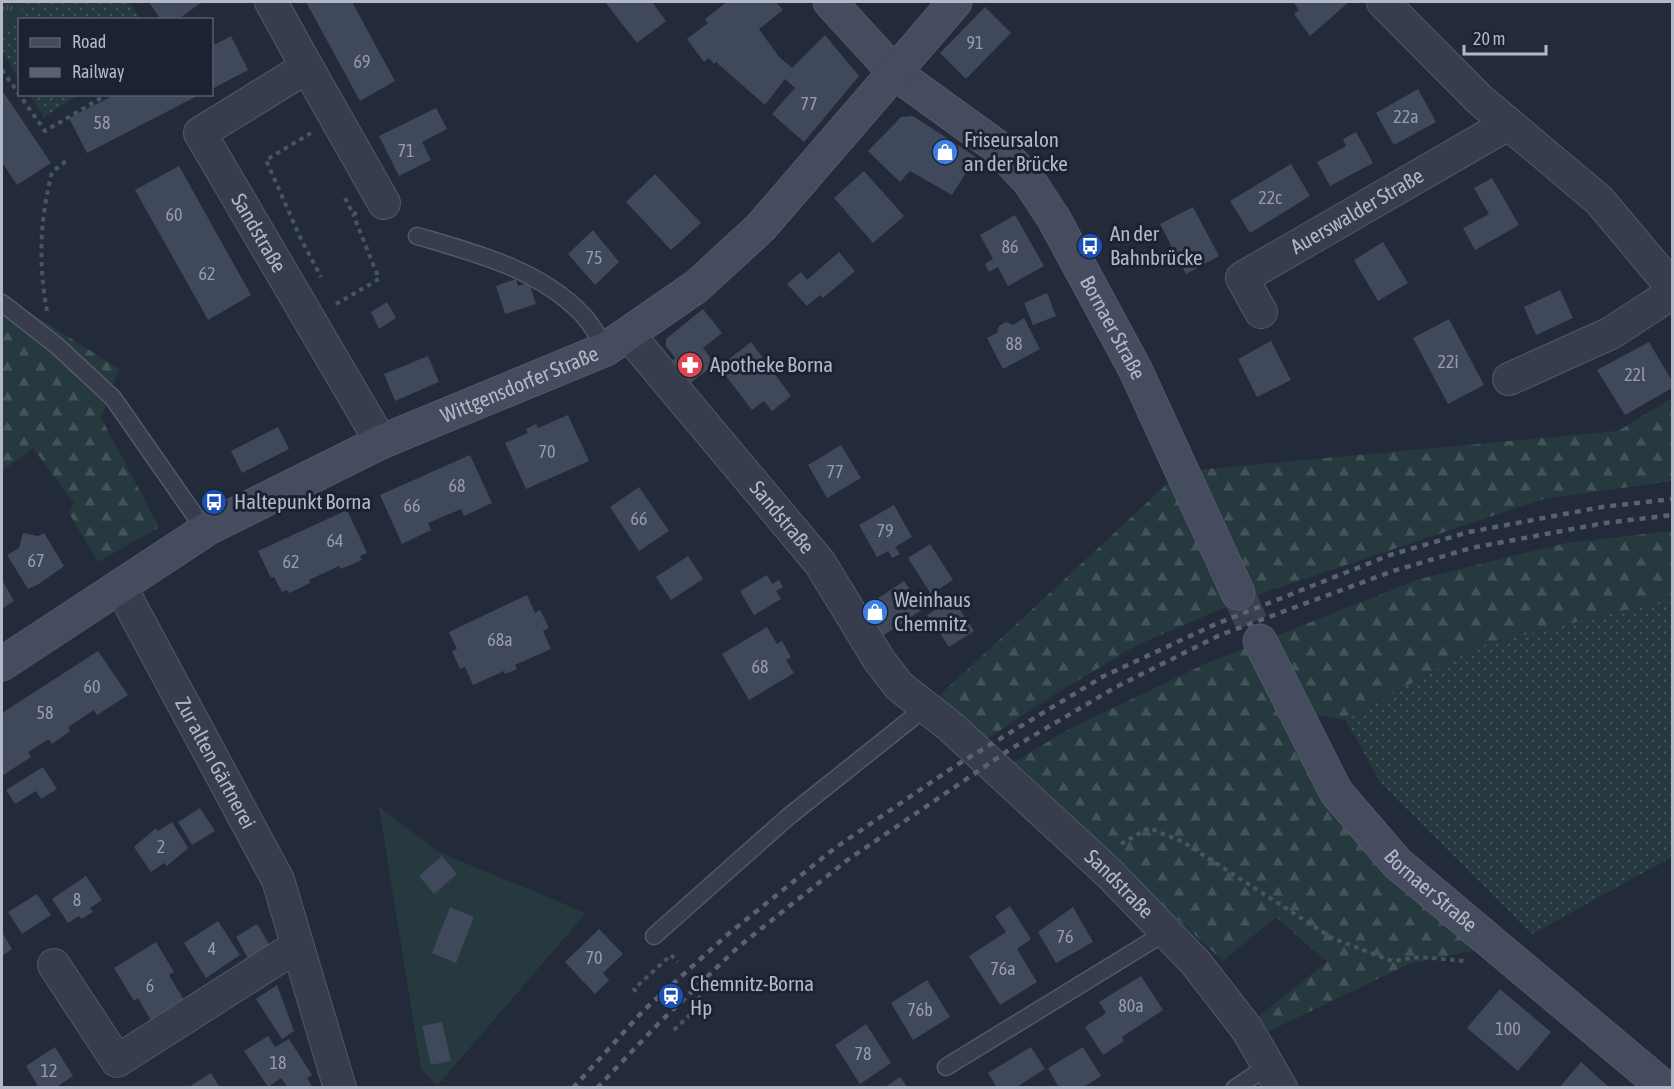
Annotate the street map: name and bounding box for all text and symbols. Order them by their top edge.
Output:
legend [18,18,213,96]
scale bar [1464,18,1546,56]
text: 20 m [1473,28,1505,49]
text: Road [72,31,106,52]
house number: 91 [967,32,983,53]
house number: 69 [354,51,370,72]
text: Railway [72,61,124,82]
house number: 77 [801,93,817,114]
house number: 22a [1393,106,1419,127]
house number: 58 [94,112,110,133]
place label: Friseursalon an der Brücke [964,127,1068,175]
shop icon: Friseursalon an der Brücke [930,137,960,167]
house number: 71 [398,140,414,161]
street label: Auerswalder Straße [1286,163,1427,258]
house number: 22c [1258,187,1282,208]
street label: Sandstraße [227,189,292,276]
house number: 60 [166,204,182,225]
place label: An der Bahnbrücke [1110,221,1203,269]
bus stop icon: An der Bahnbrücke [1075,231,1105,261]
house number: 86 [1002,236,1018,257]
house number: 75 [586,247,602,268]
house number: 62 [199,263,215,284]
street label: Bornaer Straße [1076,271,1151,383]
house number: 88 [1006,333,1022,354]
street label: Wittgensdorfer Straße [437,341,601,427]
pharmacy icon: Apotheke Borna [675,350,705,380]
house number: 22i [1437,351,1459,372]
place label: Apotheke Borna [710,352,833,376]
house number: 22l [1624,364,1646,385]
house number: 70 [539,441,555,462]
house number: 77 [827,461,843,482]
house number: 68 [449,475,465,496]
street label: Sandstraße [745,476,820,558]
bus stop icon: Haltepunkt Borna [199,487,229,517]
place label: Haltepunkt Borna [234,489,371,513]
house number: 66 [404,495,420,516]
house number: 66 [631,508,647,529]
house number: 79 [877,520,893,541]
house number: 64 [327,530,343,551]
house number: 67 [28,550,44,571]
house number: 62 [283,551,299,572]
place label: Weinhaus Chemnitz [894,587,971,635]
shop icon: Weinhaus Chemnitz [860,597,890,627]
house number: 68a [487,629,513,650]
house number: 68 [752,656,768,677]
house number: 60 [84,676,100,697]
street label: Zur alten Gärtnerei [171,693,261,832]
house number: 58 [37,702,53,723]
house number: 2 [157,836,165,857]
street label: Sandstraße [1080,844,1159,923]
street label: Bornaer Straße [1380,844,1482,936]
house number: 8 [73,889,81,910]
house number: 76 [1057,926,1073,947]
house number: 4 [208,938,216,959]
house number: 70 [586,947,602,968]
house number: 76a [990,958,1016,979]
place label: Chemnitz-Borna Hp [690,971,814,1019]
house number: 6 [146,975,154,996]
station icon: Chemnitz-Borna Hp [656,981,686,1011]
house number: 80a [1118,995,1144,1016]
house number: 76b [907,999,933,1020]
house number: 100 [1495,1018,1521,1039]
house number: 78 [855,1043,871,1064]
house number: 18 [270,1052,286,1073]
house number: 12 [41,1060,57,1081]

